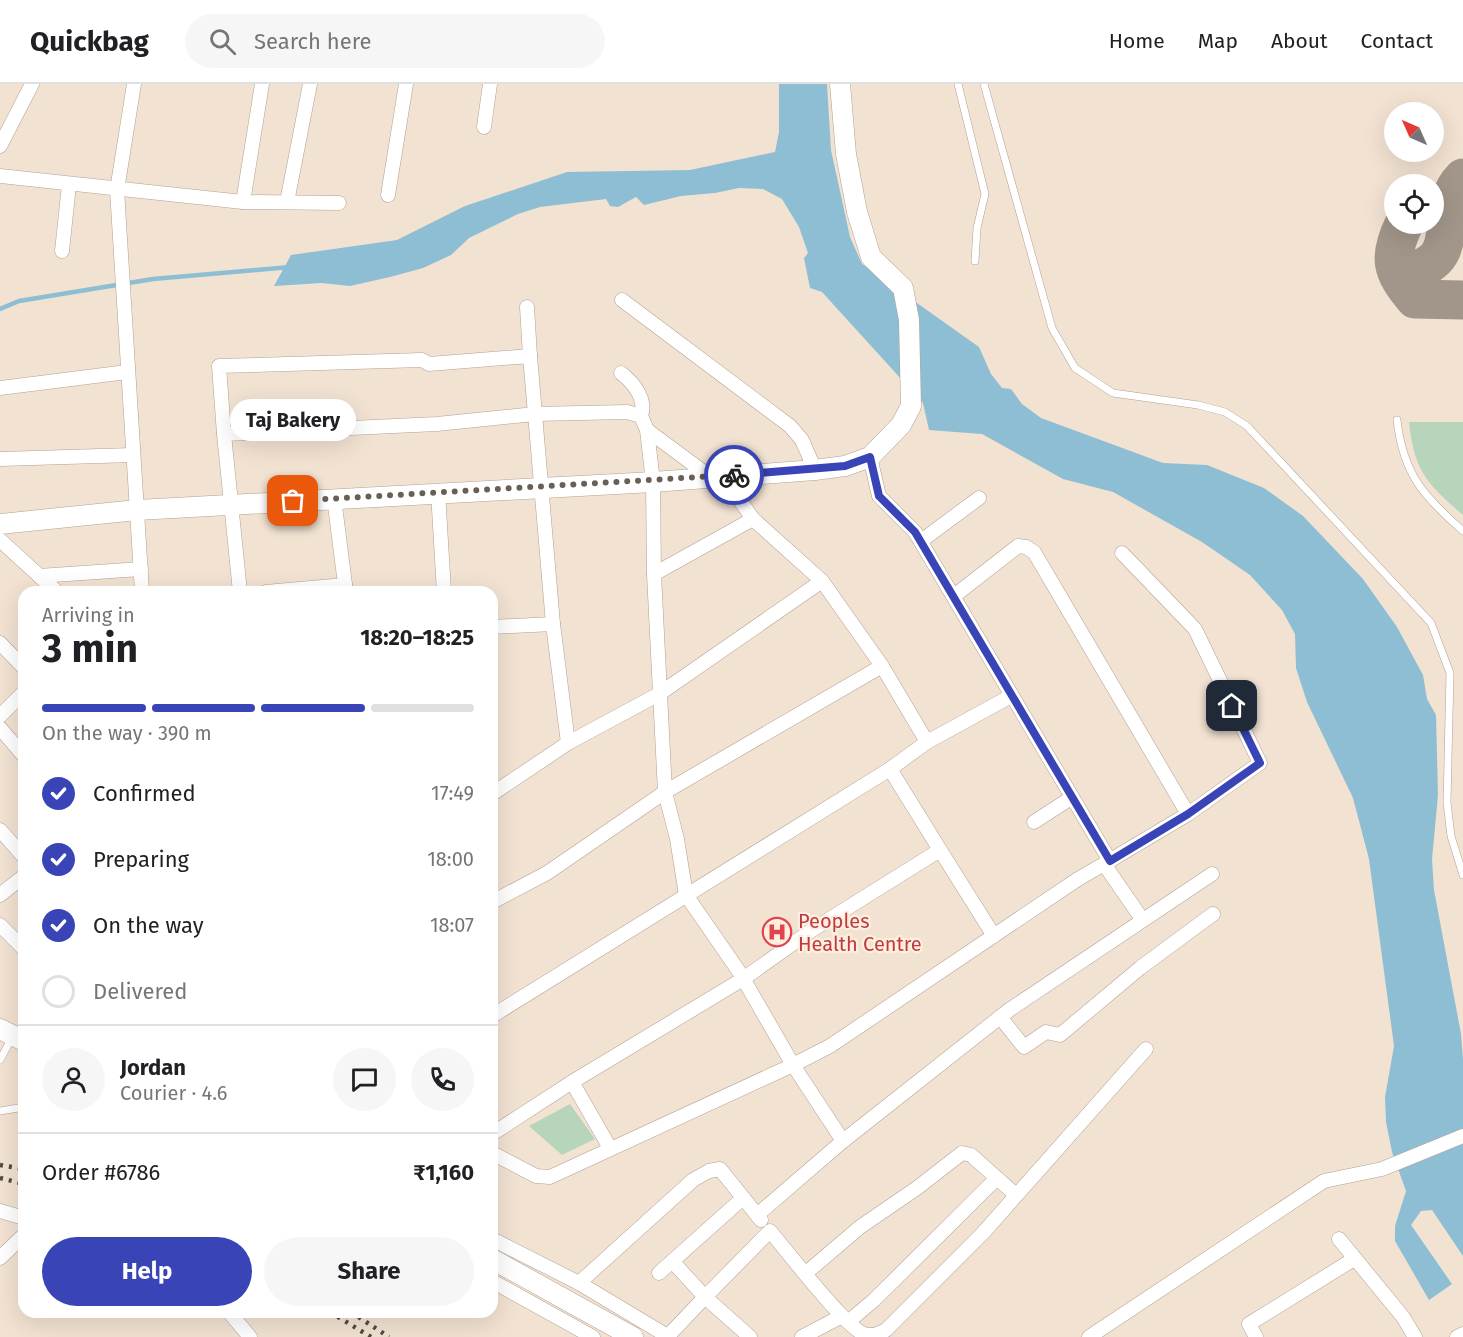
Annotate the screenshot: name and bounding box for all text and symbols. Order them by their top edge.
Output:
search box [185,14,605,68]
text: Quickbag [30,25,149,58]
icon: search [206,25,239,58]
text: Search here [254,28,372,55]
text: Home [1109,28,1165,54]
text: Map [1198,28,1238,54]
text: About [1271,28,1328,54]
text: Contact [1361,28,1433,54]
north arrow [1384,102,1444,162]
map controls [1384,102,1444,234]
button: locate [1384,174,1444,234]
callout: Taj Bakery [230,399,356,441]
text: Taj Bakery [246,408,340,432]
courier [704,445,764,505]
icon: bike [718,459,751,492]
pin [267,475,318,526]
icon: bag [276,484,309,517]
text: Arriving in [42,603,135,627]
text: 18:20–18:25 [360,624,474,651]
text: 3 min [42,626,138,672]
pin [1206,680,1257,731]
icon: home [1215,689,1248,722]
text: On the way · 390 m [42,721,212,745]
icon: check [42,777,75,810]
text: Confirmed [93,780,196,807]
text: 17:49 [431,781,474,805]
icon: check [42,843,75,876]
text: Preparing [93,846,189,873]
text: 18:00 [427,847,474,871]
icon: check [42,909,75,942]
place label: Peoples Health Centre [798,909,922,956]
text: On the way [93,912,204,939]
text: 18:07 [430,913,474,937]
hospital icon: Peoples Health Centre [761,916,793,948]
text: Delivered [93,978,188,1005]
button: person [42,1048,105,1111]
button: chat [333,1048,396,1111]
button: phone [411,1048,474,1111]
text: Jordan [120,1054,186,1081]
text: Courier · 4.6 [120,1081,227,1105]
text: Order #6786 [42,1159,160,1186]
text: ₹1,160 [413,1159,474,1186]
button: Help [42,1237,252,1306]
button: Share [264,1237,474,1306]

